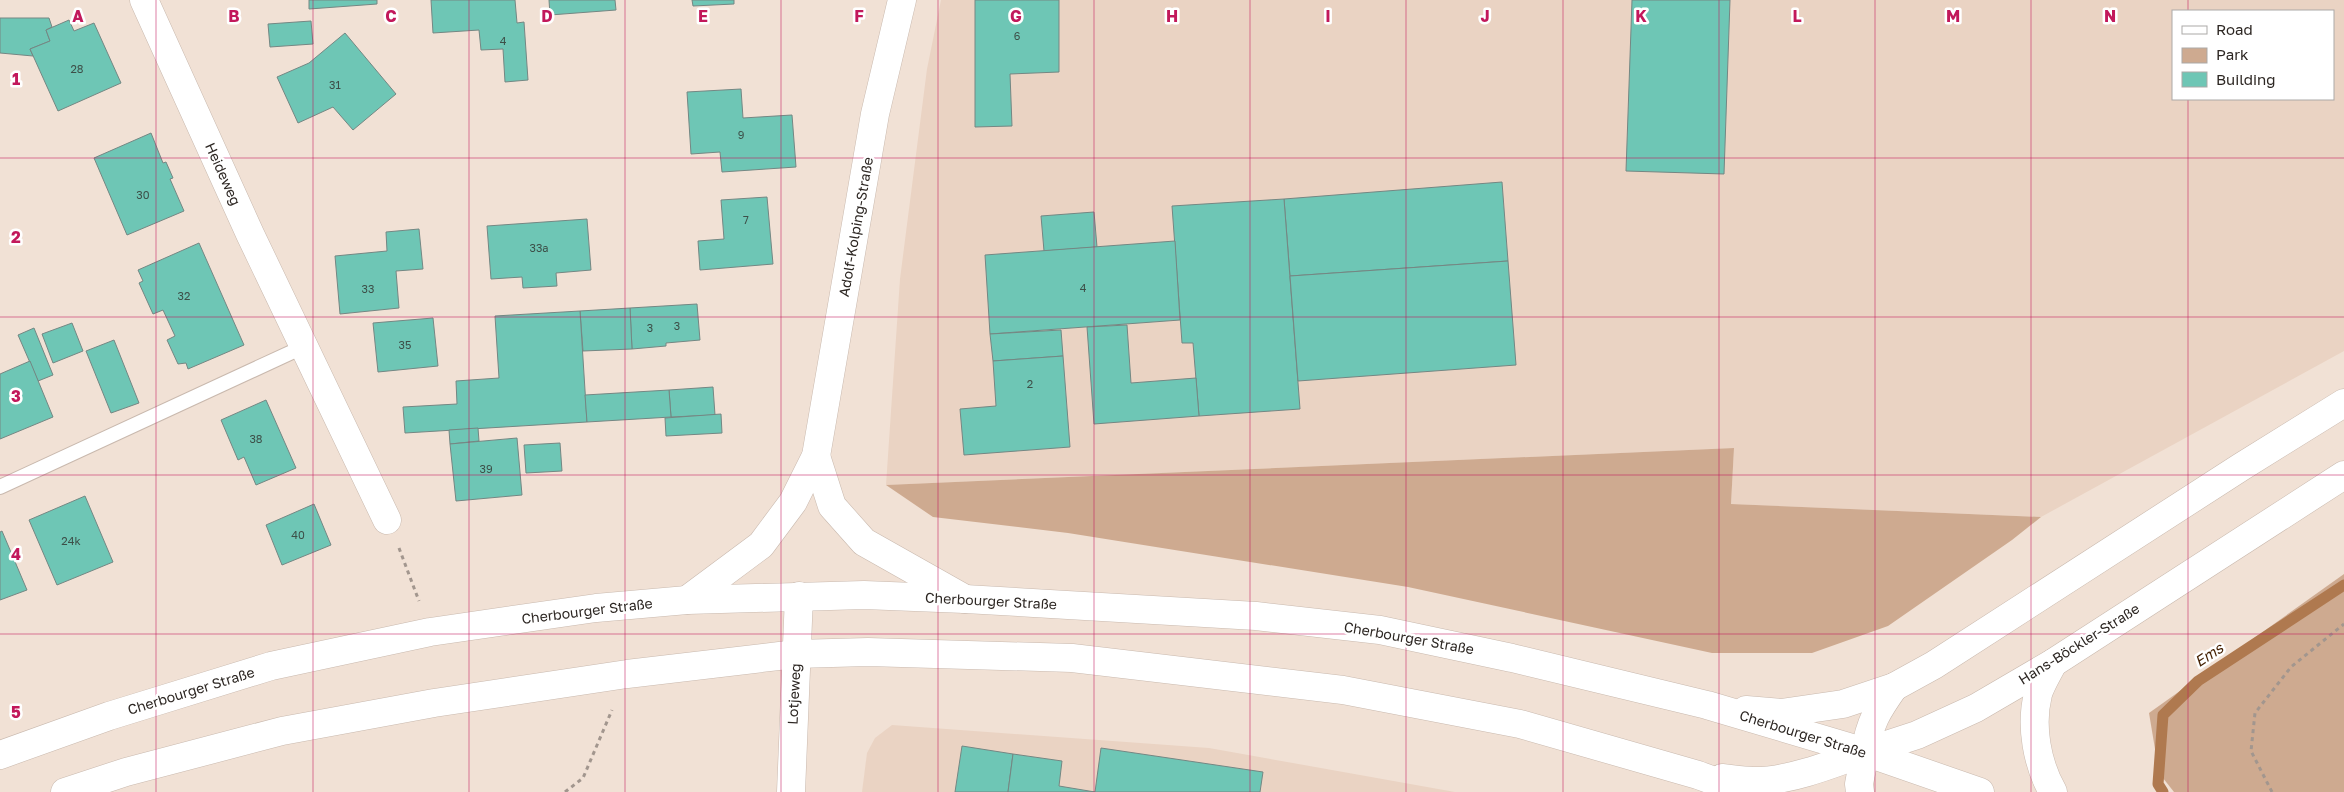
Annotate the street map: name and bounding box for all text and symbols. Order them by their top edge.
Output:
text: A [72,6,84,26]
text: B [228,6,240,26]
text: C [385,6,397,26]
text: D [541,6,553,26]
text: E [698,6,708,26]
text: F [854,6,864,26]
text: G [1010,6,1022,26]
text: H [1166,6,1178,26]
text: I [1325,6,1331,26]
text: J [1480,6,1490,26]
text: K [1635,6,1647,26]
text: L [1792,6,1802,26]
text: M [1946,6,1960,26]
text: N [2104,6,2116,26]
legend [2172,10,2334,100]
text: Road [2216,20,2253,38]
house number: 6 [1014,29,1021,42]
house number: 4 [500,34,507,47]
text: Park [2216,45,2249,63]
house number: 28 [70,62,84,75]
text: 1 [12,69,20,89]
text: Building [2216,70,2276,88]
house number: 31 [329,78,341,91]
house number: 9 [738,128,744,141]
street label: Heideweg [202,140,245,208]
street label: Adolf-Kolping-Straße [835,156,876,298]
house number: 30 [136,188,150,201]
house number: 7 [743,213,749,226]
text: 2 [11,227,21,247]
house number: 33a [529,241,549,254]
house number: 4 [1080,281,1087,294]
house number: 33 [362,282,374,295]
house number: 32 [178,289,190,302]
house number: 3 [674,319,680,332]
house number: 3 [647,321,653,334]
house number: 35 [399,338,411,351]
house number: 2 [1027,377,1033,390]
text: 3 [11,386,21,406]
house number: 38 [249,432,263,445]
house number: 39 [479,462,493,475]
house number: 40 [291,528,305,541]
house number: 24k [61,534,81,547]
text: 4 [11,544,21,564]
street label: Cherbourger Straße [925,589,1057,612]
street label: Cherbourger Straße [520,594,653,627]
street label: Hans-Böckler-Straße [2015,599,2142,688]
street label: Cherbourger Straße [1343,618,1476,657]
water label: Ems [2191,638,2227,670]
street label: Cherbourger Straße [125,663,256,718]
street label: Lotjeweg [783,663,804,725]
text: 5 [11,702,21,722]
street label: Cherbourger Straße [1738,706,1869,761]

